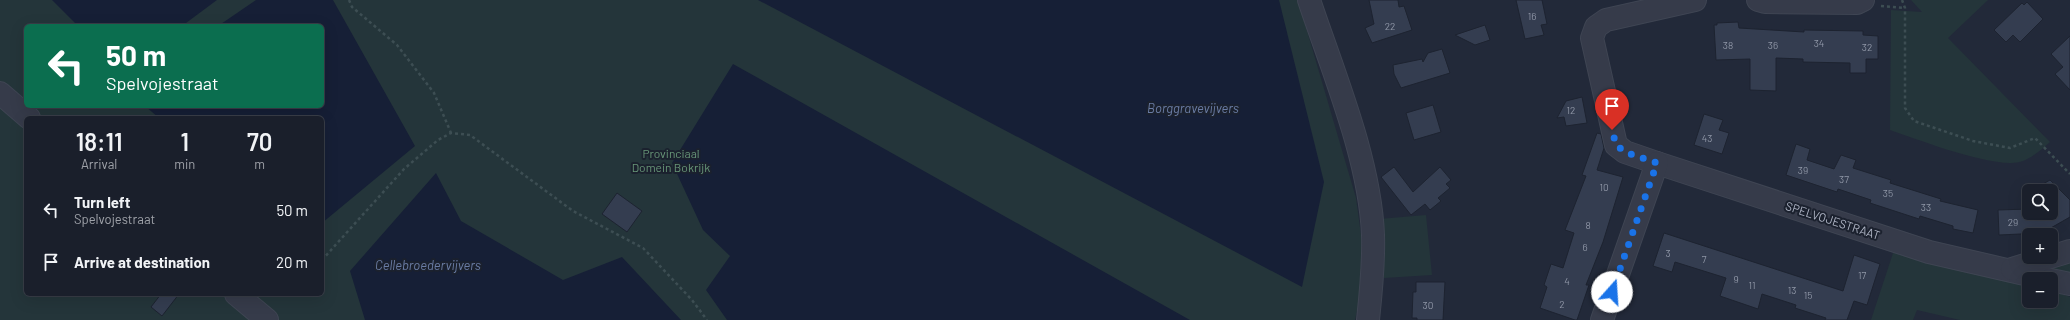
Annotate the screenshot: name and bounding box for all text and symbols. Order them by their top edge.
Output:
house number: 16 [1528,10,1536,22]
house number: 22 [1385,20,1395,32]
house number: 34 [1814,37,1824,49]
text: 50 m [106,38,166,72]
house number: 38 [1723,39,1733,51]
house number: 36 [1768,39,1778,51]
icon: left [40,40,92,92]
house number: 32 [1862,41,1872,53]
text: Spelvojestraat [106,72,219,94]
pin [1595,89,1629,130]
icon: arrive [1601,95,1623,117]
water label: Borggravevijvers [1147,100,1239,116]
house number: 12 [1567,104,1575,116]
text: 18:11 [76,127,123,156]
text: 1 [181,127,189,156]
text: 70 [247,127,272,156]
house number: 43 [1702,132,1712,144]
park label: Provinciaal Domein Bokrijk [632,146,710,174]
text: Arrival [81,156,117,172]
text: min [174,156,195,172]
text: m [254,156,265,172]
house number: 39 [1798,164,1808,176]
house number: 37 [1839,173,1849,185]
house number: 10 [1599,181,1609,193]
map controls [2022,184,2058,308]
button: search [2022,184,2058,220]
house number: 35 [1883,187,1893,199]
text: Turn left [74,193,130,211]
street label: SPELVOJESTRAAT [1784,198,1882,242]
icon: left [40,199,62,221]
text: 50 m [276,201,308,219]
house number: 33 [1921,201,1931,213]
text: Spelvojestraat [74,211,155,227]
house number: 29 [2008,216,2018,228]
house number: 8 [1585,219,1591,231]
button: + [2022,228,2058,264]
house number: 6 [1582,241,1588,253]
house number: 3 [1665,247,1671,259]
icon: arrive [40,251,62,273]
text: Arrive at destination [74,253,210,271]
text: 20 m [276,253,308,271]
house number: 7 [1702,253,1707,265]
water label: Cellebroedervijvers [375,257,481,273]
house number: 17 [1858,269,1866,281]
position arrow [1591,271,1633,313]
button: − [2022,272,2058,308]
house number: 9 [1733,273,1739,285]
house number: 4 [1564,275,1570,287]
house number: 11 [1748,279,1756,291]
house number: 13 [1788,284,1796,296]
house number: 15 [1804,289,1812,301]
house number: 2 [1559,298,1565,310]
house number: 30 [1423,299,1433,311]

